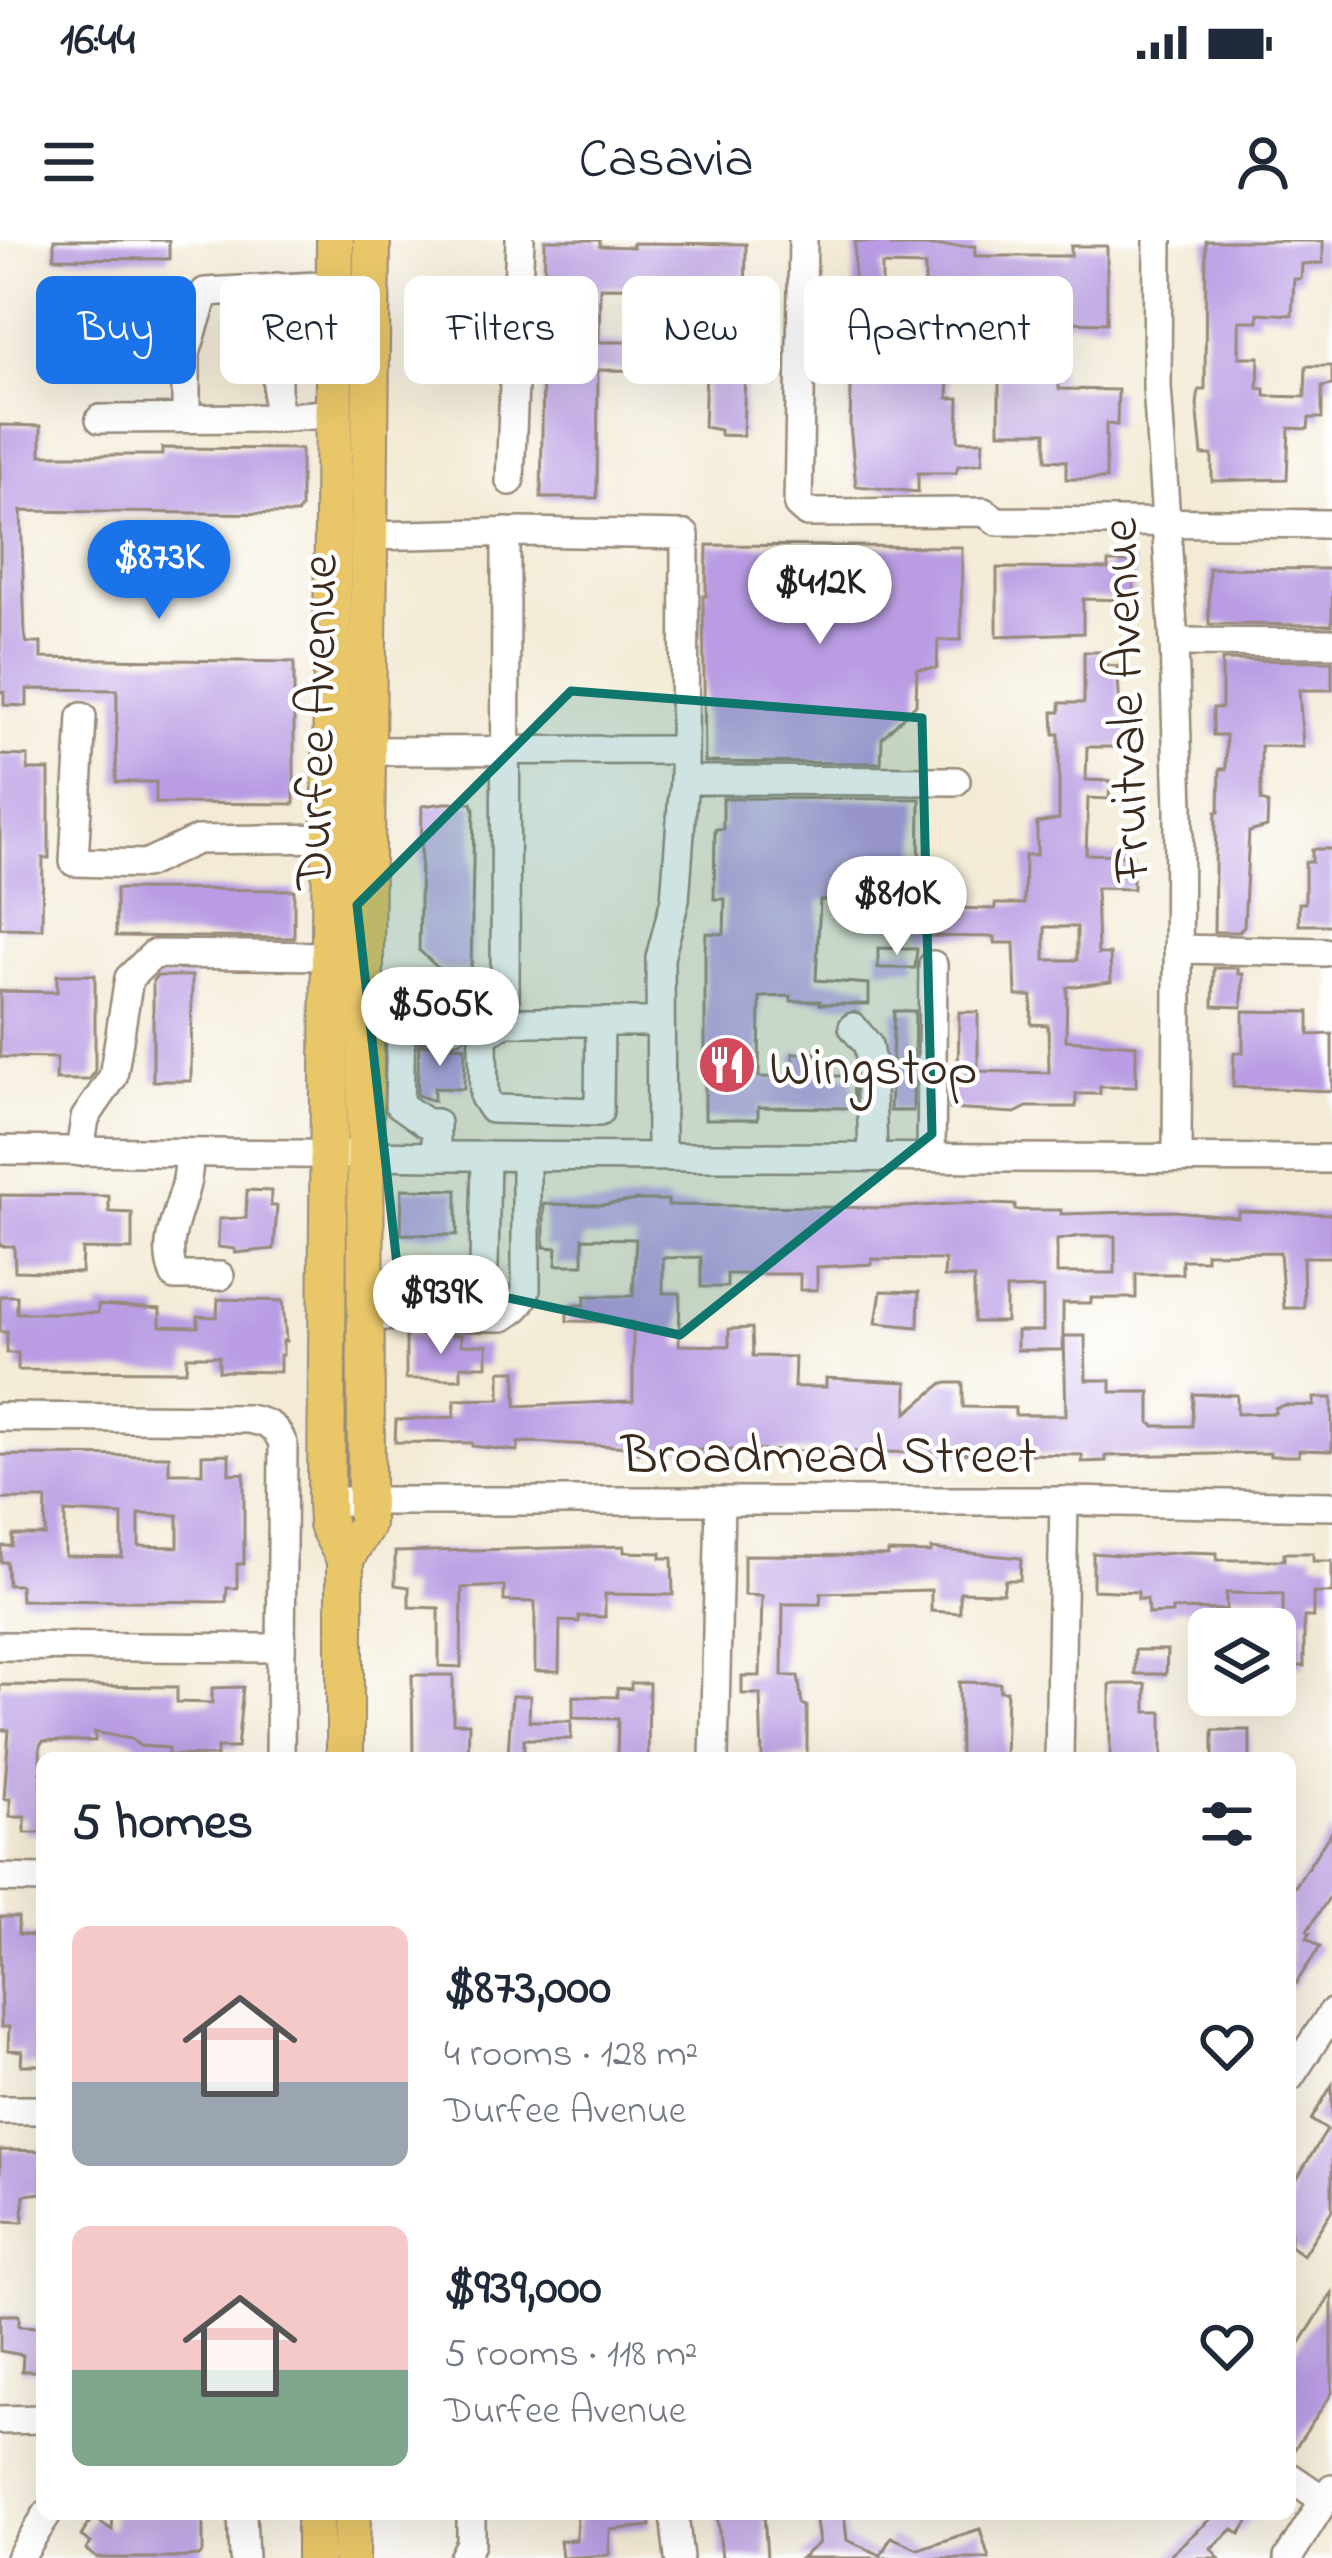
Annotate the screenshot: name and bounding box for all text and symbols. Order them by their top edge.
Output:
text: 16:44 [60,9,135,75]
text: Casavia [578,123,754,201]
icon: menu [36,129,102,195]
icon: person [1230,129,1296,195]
chip: Buy [36,276,196,384]
chip: Rent [220,276,380,384]
chip: Filters [404,276,598,384]
chip: New [622,276,780,384]
chip: Apartment [804,276,1073,384]
street label: Fruitvale Avenue [1084,516,1174,885]
pin: $873K [75,520,243,622]
text: $873K [114,530,204,587]
pin: $412K [736,545,904,647]
street label: Durfee Avenue [278,553,362,893]
text: $412K [775,555,865,612]
pin: $810K [813,856,981,958]
text: $810K [854,866,940,923]
pin: $505K [356,967,524,1069]
text: $505K [388,977,492,1034]
place label: Wingstop [769,1032,977,1111]
restaurant icon: Wingstop [696,1034,758,1096]
pin: $939K [357,1255,525,1357]
text: $939K [400,1265,482,1322]
street label: Broadmead Street [619,1420,1037,1498]
map controls [1188,1608,1296,1716]
button: layers [1188,1608,1296,1716]
text: 5 homes [72,1787,253,1862]
icon: filters [1194,1791,1260,1857]
text: $873,000 [444,1952,611,2027]
icon: home [168,1974,312,2118]
icon: heart [1194,2013,1260,2079]
text: 4 rooms · 128 m² [444,2027,698,2084]
text: Durfee Avenue [444,2084,686,2141]
text: $939,000 [444,2252,602,2327]
icon: home [168,2274,312,2418]
icon: heart [1194,2313,1260,2379]
text: 5 rooms · 118 m² [444,2327,698,2384]
text: Durfee Avenue [444,2384,686,2441]

